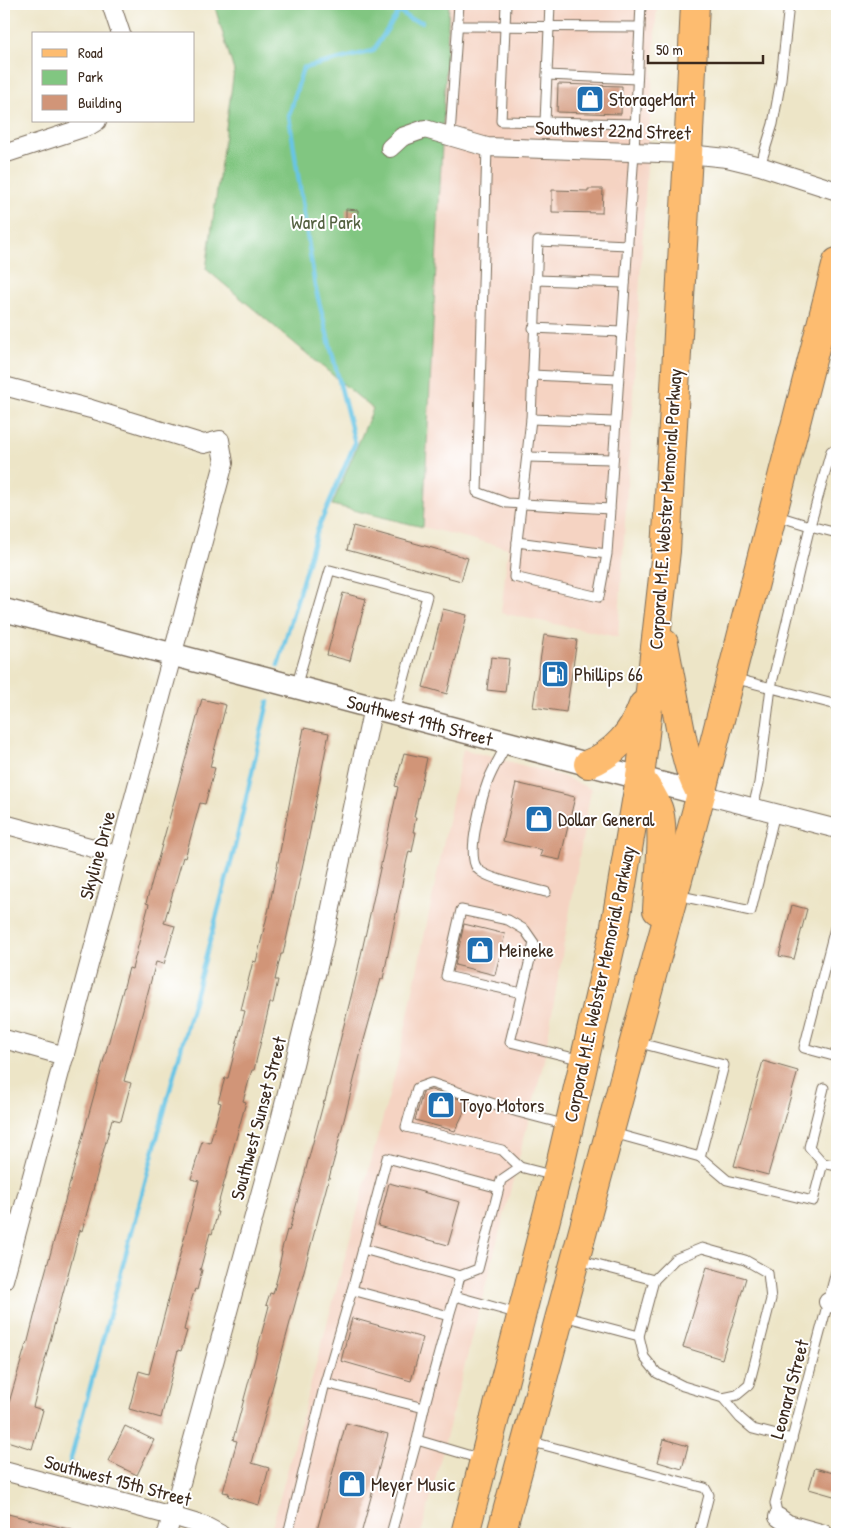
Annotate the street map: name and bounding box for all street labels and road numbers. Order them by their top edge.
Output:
street label: Southwest 22nd Street [535,114,692,146]
street label: Corporal M.E. Webster Memorial Parkway [642,368,688,650]
street label: Southwest 19th Street [344,688,496,752]
street label: Skyline Drive [73,808,121,902]
street label: Corporal M.E. Webster Memorial Parkway [557,844,641,1124]
street label: Southwest Sunset Street [224,1033,292,1203]
street label: Leonard Street [763,1336,815,1441]
street label: Southwest 15th Street [42,1448,195,1512]

